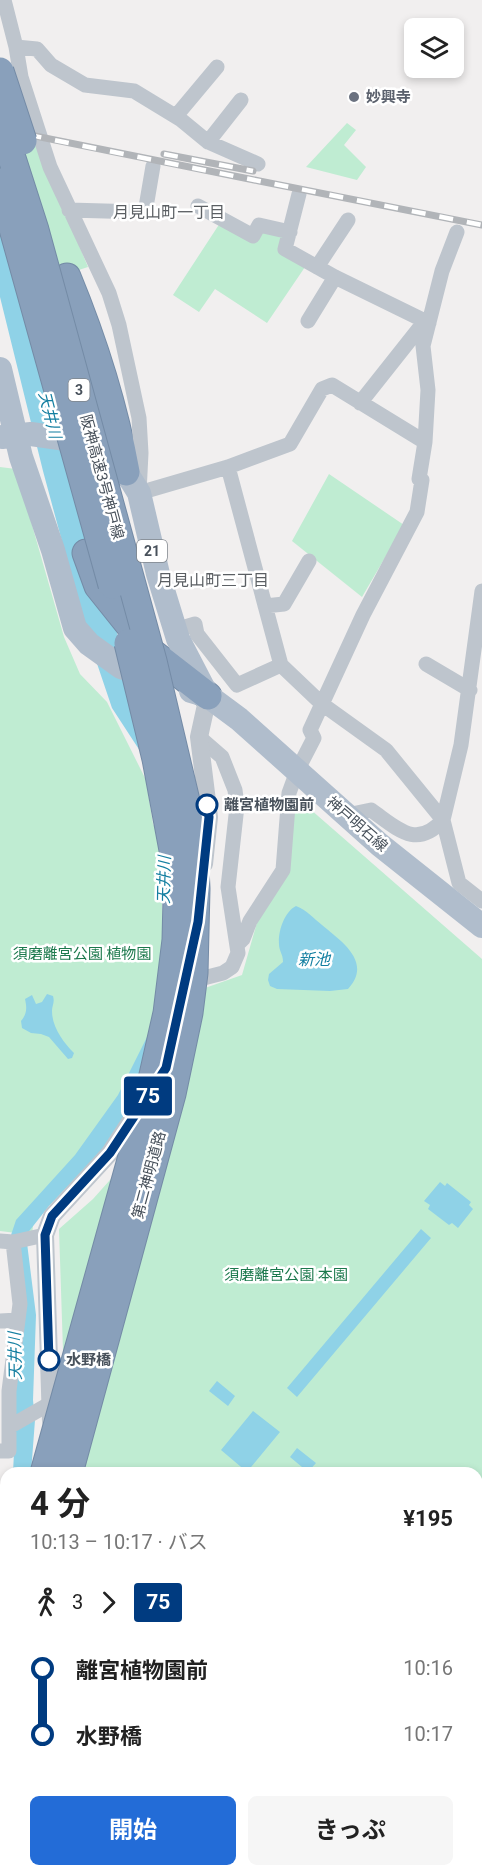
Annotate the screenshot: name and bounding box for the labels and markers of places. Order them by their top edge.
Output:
place label: 妙興寺 [366,88,411,106]
marker: 妙興寺 [347,90,361,104]
marker: 離宮植物園前 [196,794,218,816]
place label: 離宮植物園前 [224,796,314,814]
marker: 水野橋 [38,1349,60,1371]
place label: 水野橋 [66,1351,112,1369]

